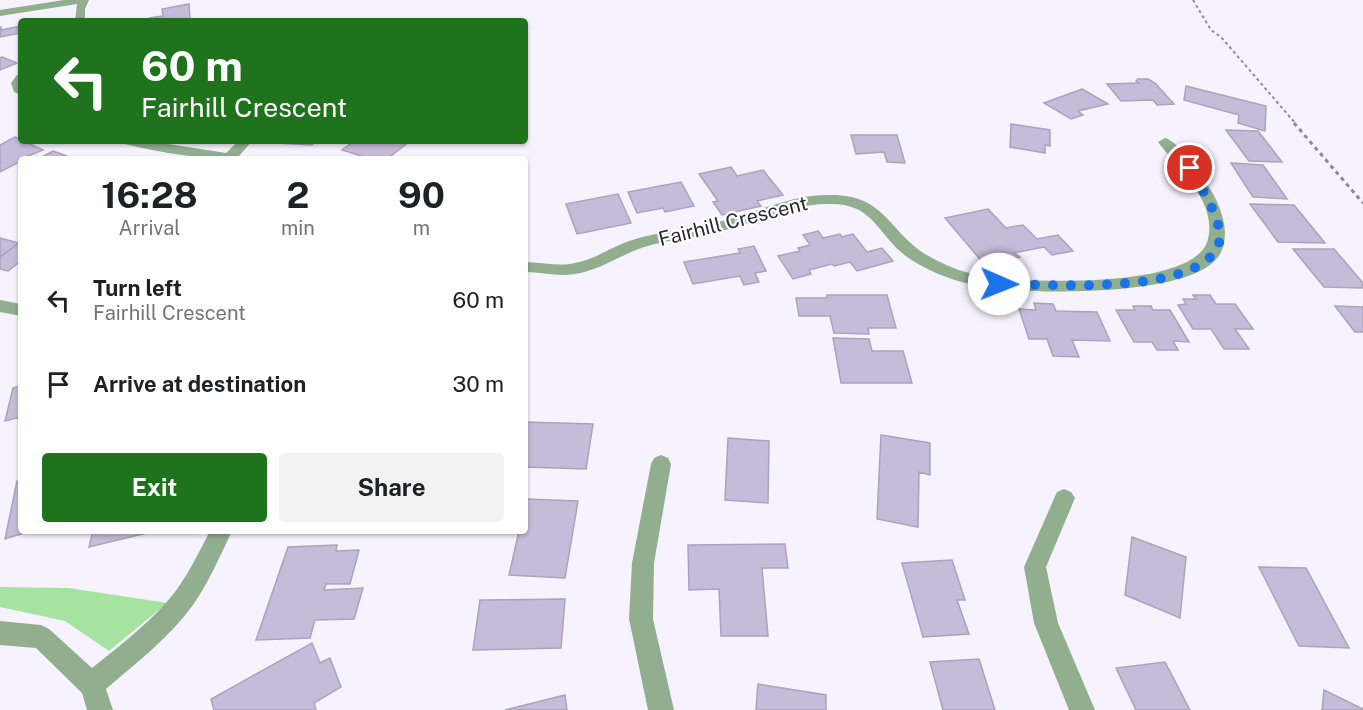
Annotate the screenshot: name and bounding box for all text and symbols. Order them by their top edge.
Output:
text: 60 m [141,41,243,90]
icon: left [42,42,120,120]
text: Fairhill Crescent [141,91,347,123]
pin [1164,142,1215,193]
icon: arrive [1173,151,1206,184]
text: 16:28 [101,174,198,216]
text: 2 [286,174,309,216]
text: 90 [398,174,445,216]
street label: Fairhill Crescent [656,191,810,251]
text: Arrival [119,216,180,240]
text: min [281,216,315,240]
text: m [413,216,430,240]
position arrow [967,252,1031,316]
text: Turn left [93,275,182,301]
icon: left [42,284,75,317]
text: 60 m [453,287,504,313]
text: Fairhill Crescent [93,301,246,325]
icon: arrive [42,368,75,401]
text: Arrive at destination [93,371,306,397]
text: 30 m [452,371,504,397]
button: Exit [42,453,267,522]
button: Share [279,453,504,522]

